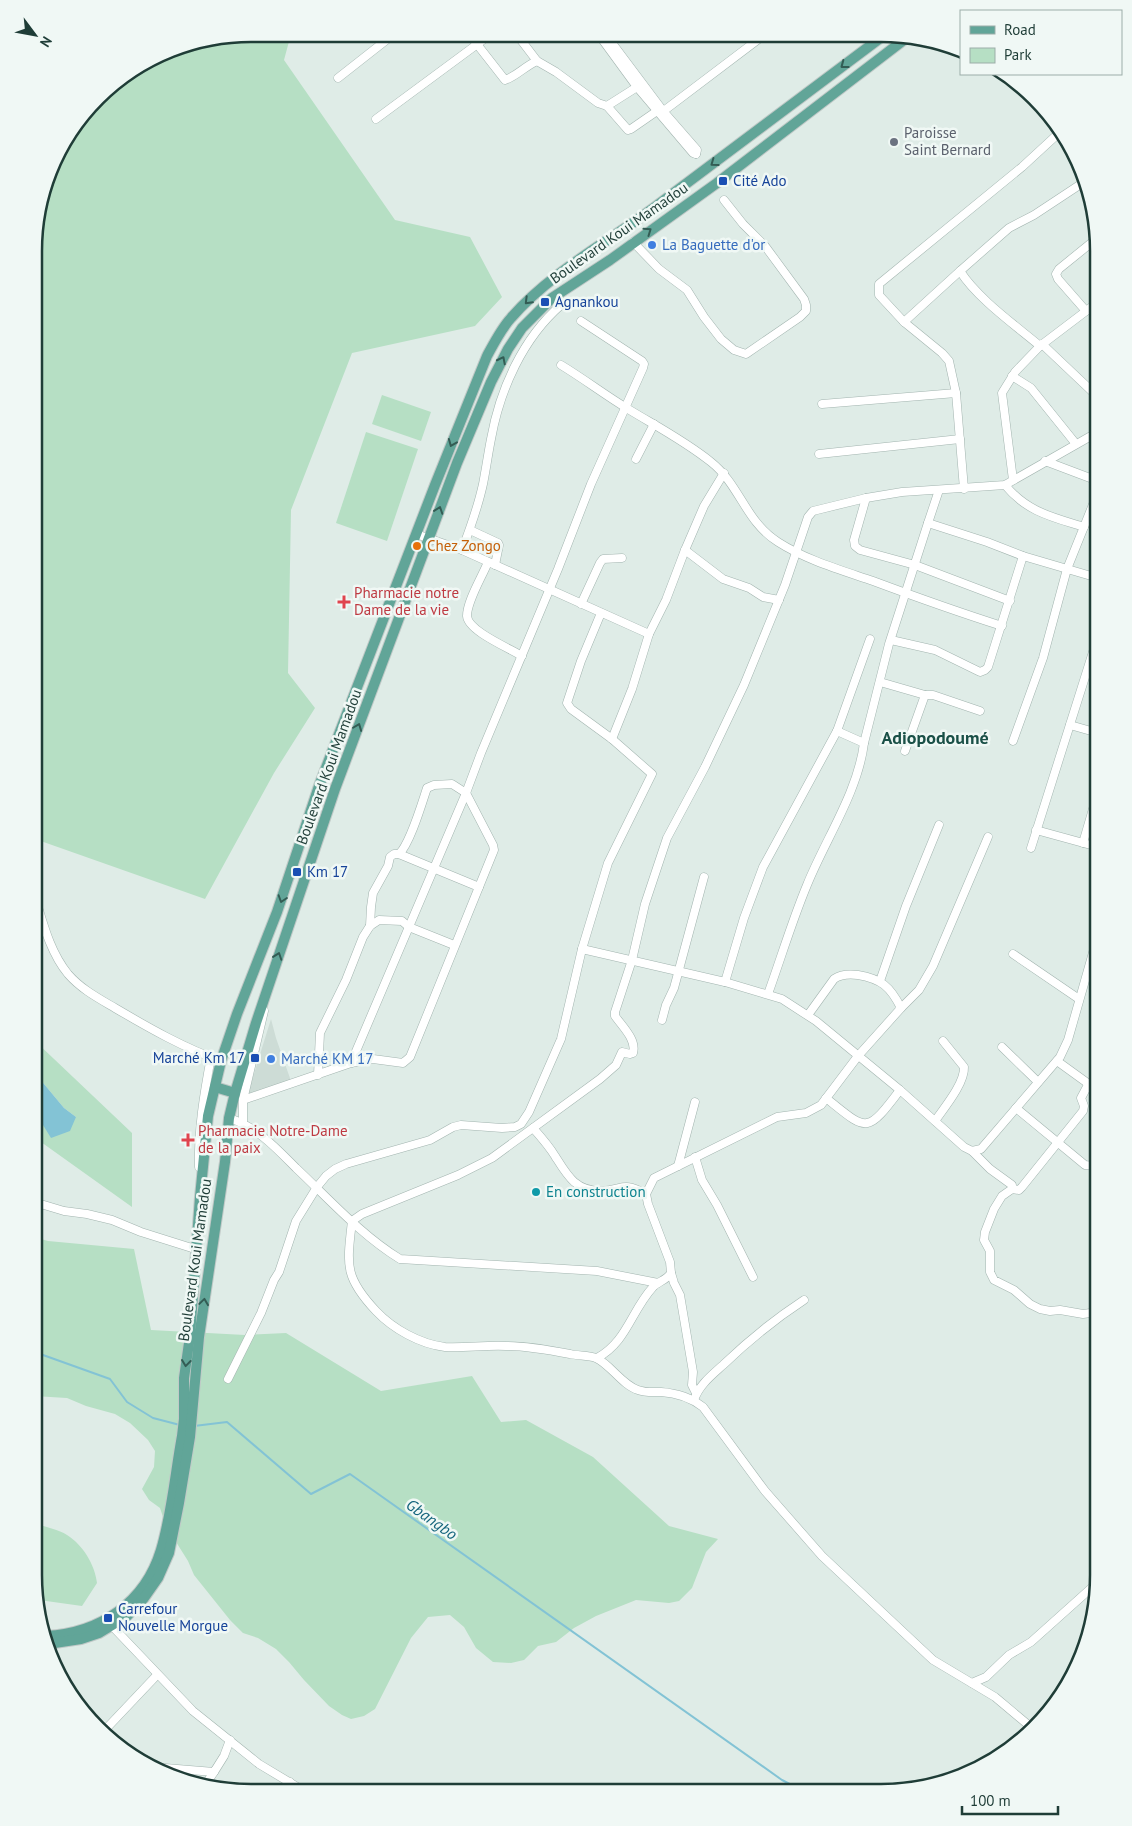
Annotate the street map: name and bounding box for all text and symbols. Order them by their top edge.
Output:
north arrow [10,10,60,60]
legend [960,10,1122,75]
text: Road [1004,20,1036,39]
text: N [36,33,56,51]
text: Park [1004,45,1032,64]
one-way arrow [840,59,850,68]
place label: Paroisse Saint Bernard [904,123,991,159]
marker: Paroisse Saint Bernard [888,136,900,148]
one-way arrow [711,157,720,165]
place label: Cité Ado [733,171,787,190]
marker: Cité Ado [717,175,729,187]
street label: Boulevard Koui Mamadou [546,178,691,287]
one-way arrow [643,228,652,237]
place label: La Baguette d'or [662,235,765,254]
marker: La Baguette d'or [646,239,658,251]
place label: Agnankou [555,292,619,311]
one-way arrow [525,295,534,304]
marker: Agnankou [539,296,551,308]
one-way arrow [496,356,506,365]
one-way arrow [447,438,458,447]
one-way arrow [434,506,444,514]
place label: Chez Zongo [427,536,501,555]
marker: Chez Zongo [411,540,423,552]
place label: Pharmacie notre Dame de la vie [354,583,459,619]
marker: Pharmacie notre Dame de la vie [338,596,350,608]
street label: Boulevard Koui Mamadou [292,686,366,847]
one-way arrow [352,724,362,732]
district label: Adiopodoumé [881,726,989,749]
place label: Km 17 [307,862,348,881]
marker: Km 17 [291,866,303,878]
one-way arrow [277,894,287,902]
one-way arrow [272,952,282,961]
place label: Marché Km 17 [153,1048,245,1067]
place label: Marché KM 17 [281,1049,373,1068]
marker: Marché Km 17 [249,1052,261,1064]
marker: Marché KM 17 [265,1053,277,1065]
place label: Pharmacie Notre-Dame de la paix [198,1121,348,1157]
marker: Pharmacie Notre-Dame de la paix [182,1134,194,1146]
street label: Boulevard Koui Mamadou [174,1177,215,1343]
place label: En construction [546,1182,646,1201]
marker: En construction [530,1186,542,1198]
one-way arrow [198,1297,209,1305]
one-way arrow [181,1359,192,1367]
water label: Gbangbo [402,1494,462,1544]
place label: Carrefour Nouvelle Morgue [118,1599,228,1635]
marker: Carrefour Nouvelle Morgue [102,1612,114,1624]
scale bar [962,1784,1058,1816]
text: 100 m [970,1791,1011,1810]

